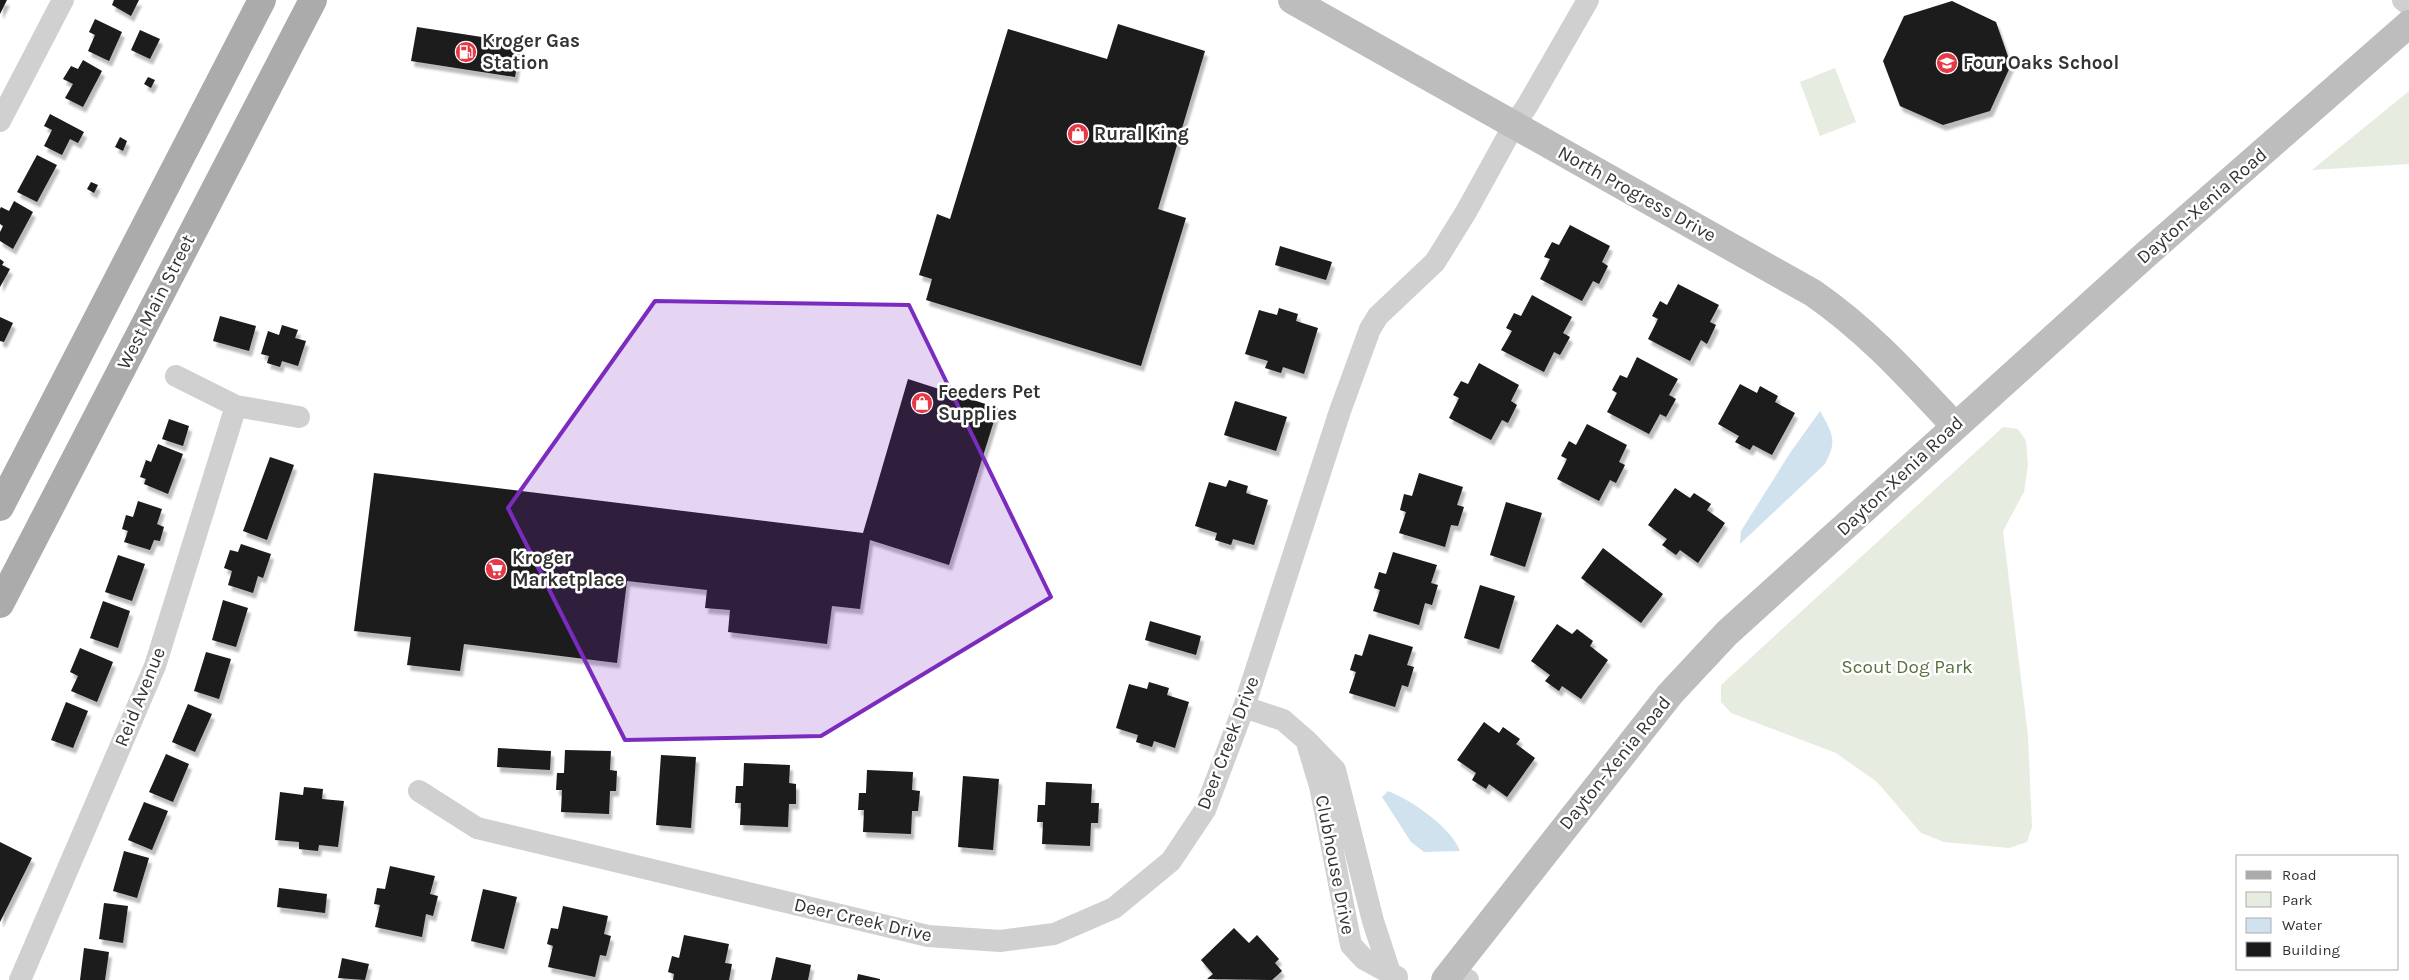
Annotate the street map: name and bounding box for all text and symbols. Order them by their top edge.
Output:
place label: Kroger Gas Station [482,30,580,74]
fuel station icon: Kroger Gas Station [454,40,478,64]
school or university icon: Four Oaks School [1935,51,1959,75]
place label: Four Oaks School [1963,52,2119,74]
shop icon: Rural King [1066,122,1090,146]
place label: Rural King [1094,123,1189,145]
street label: North Progress Drive [1554,141,1720,247]
street label: Dayton-Xenia Road [2132,143,2272,269]
street label: West Main Street [113,231,199,373]
place label: Feeders Pet Supplies [938,381,1041,425]
shop icon: Feeders Pet Supplies [910,391,934,415]
street label: Dayton-Xenia Road [1832,412,1968,540]
place label: Kroger Marketplace [512,547,625,591]
supermarket icon: Kroger Marketplace [484,557,508,581]
street label: Reid Avenue [110,644,170,750]
park label: Scout Dog Park [1841,656,1973,678]
street label: Deer Creek Drive [1192,673,1264,813]
street label: Dayton-Xenia Road [1554,692,1676,834]
street label: Clubhouse Drive [1311,793,1359,937]
legend [2236,855,2399,970]
text: Road [2282,866,2317,884]
text: Park [2282,891,2312,909]
street label: Deer Creek Drive [792,893,934,947]
text: Water [2282,916,2323,934]
text: Building [2282,941,2340,959]

